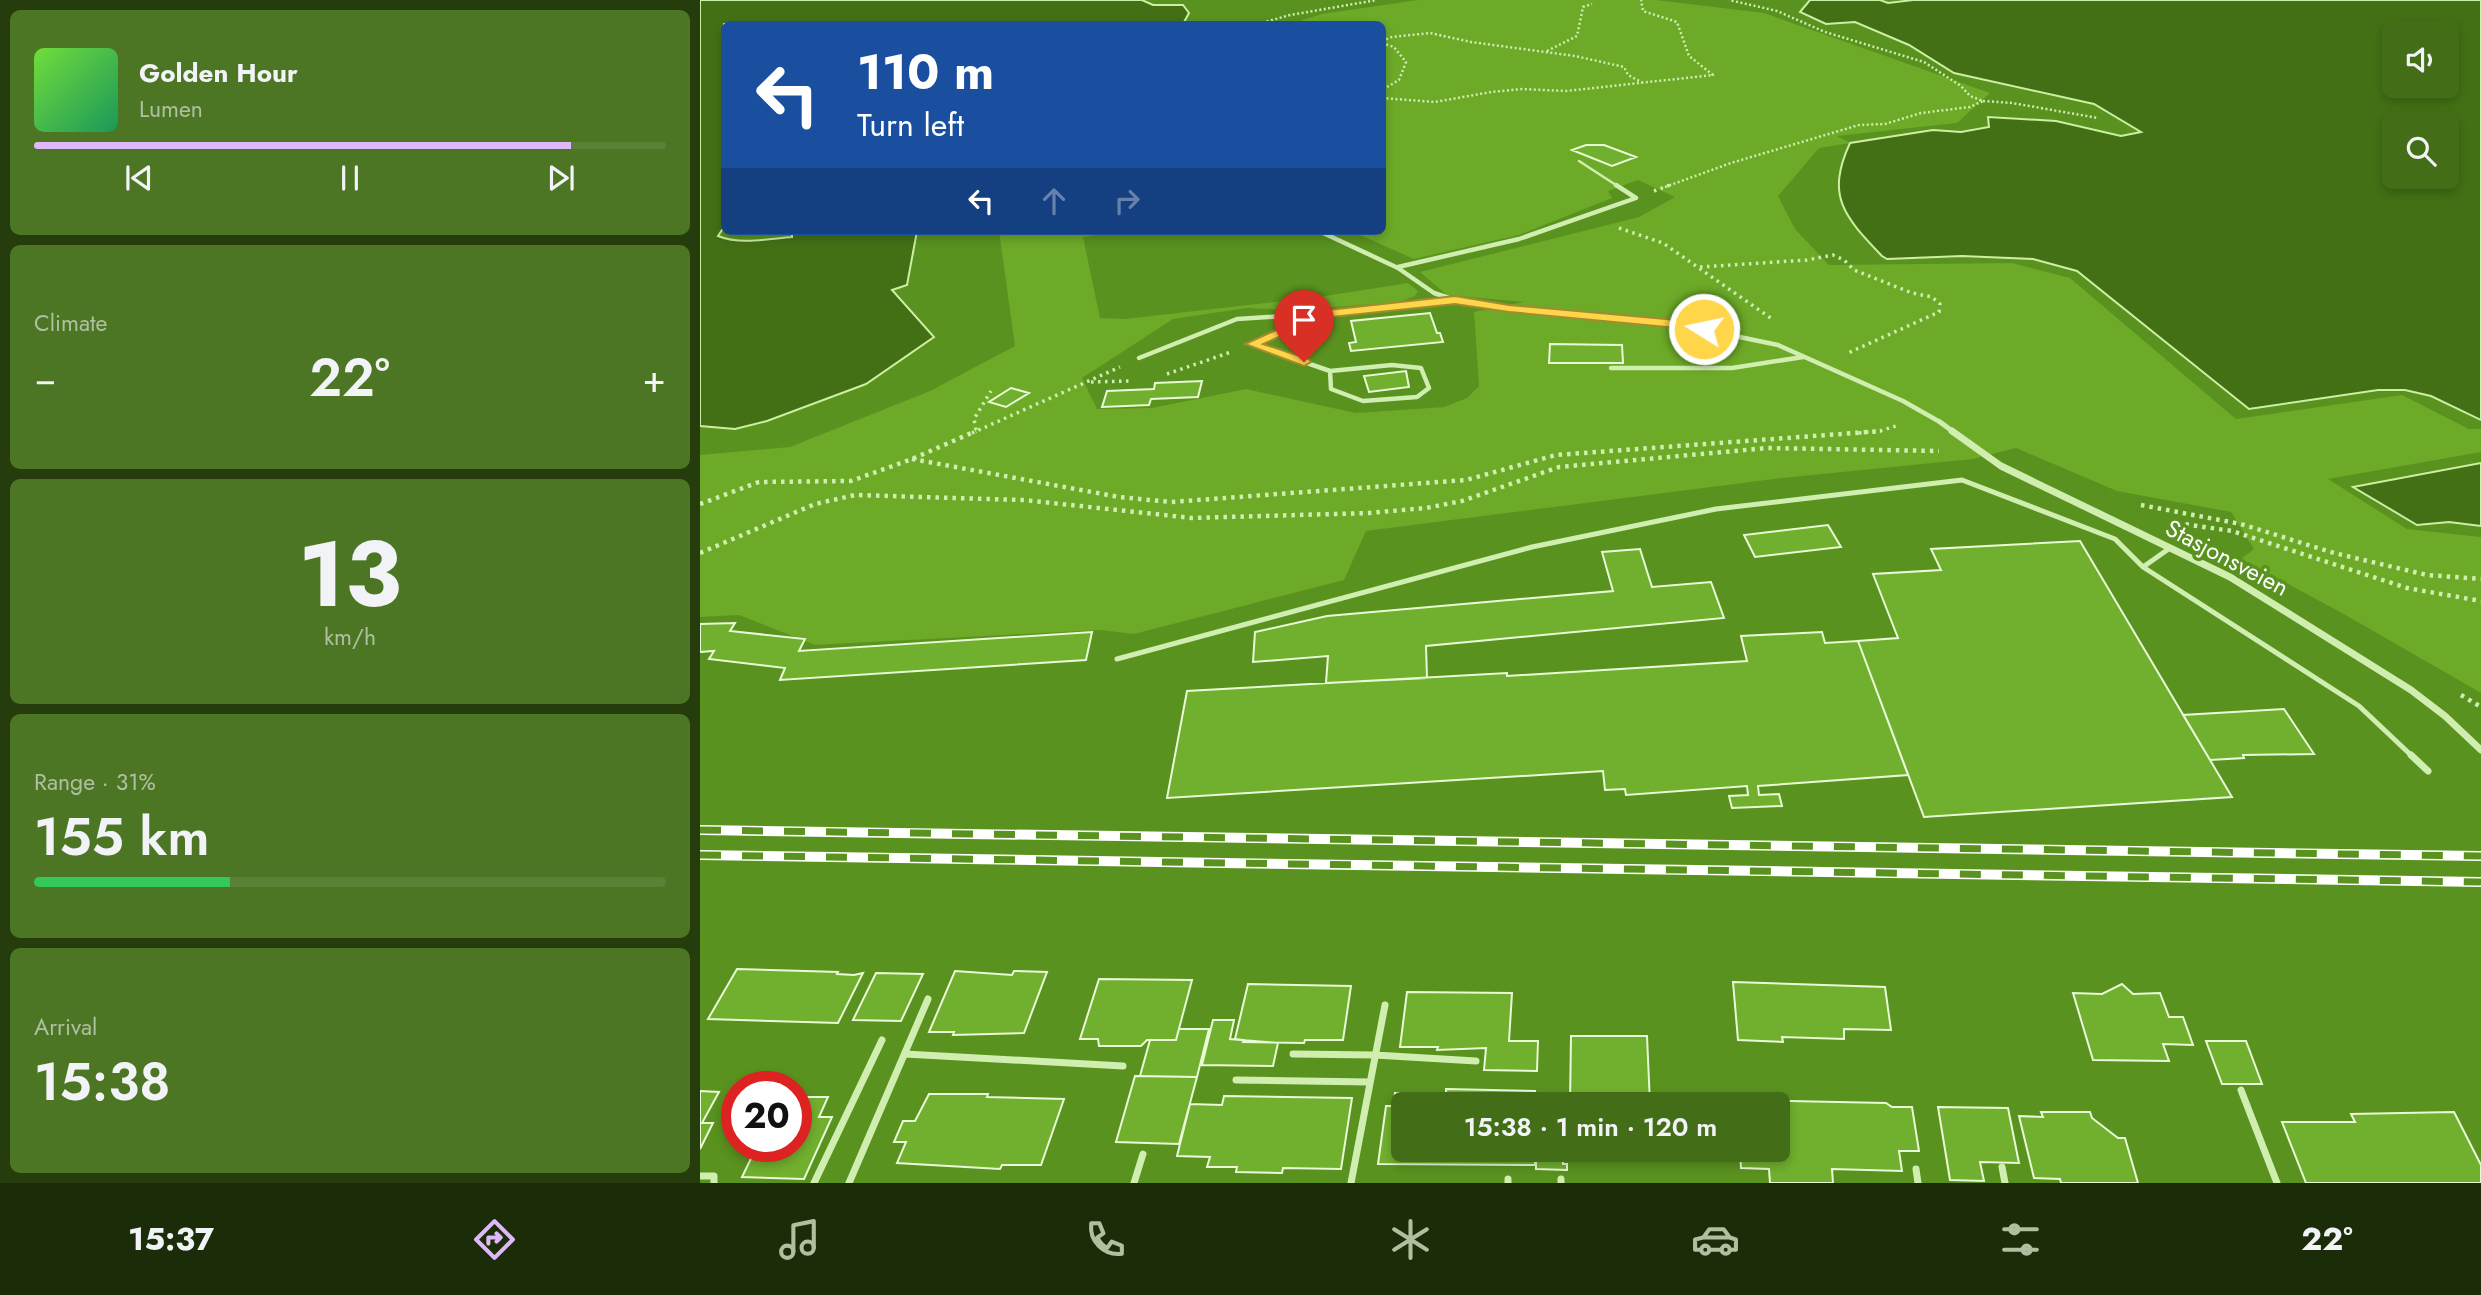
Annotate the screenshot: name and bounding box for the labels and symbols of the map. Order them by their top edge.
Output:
pin [1274,290,1334,362]
position arrow [1667,292,1741,366]
street label: Stasjonsveien [2159,510,2295,605]
speed limit sign: 20 [721,1071,812,1162]

